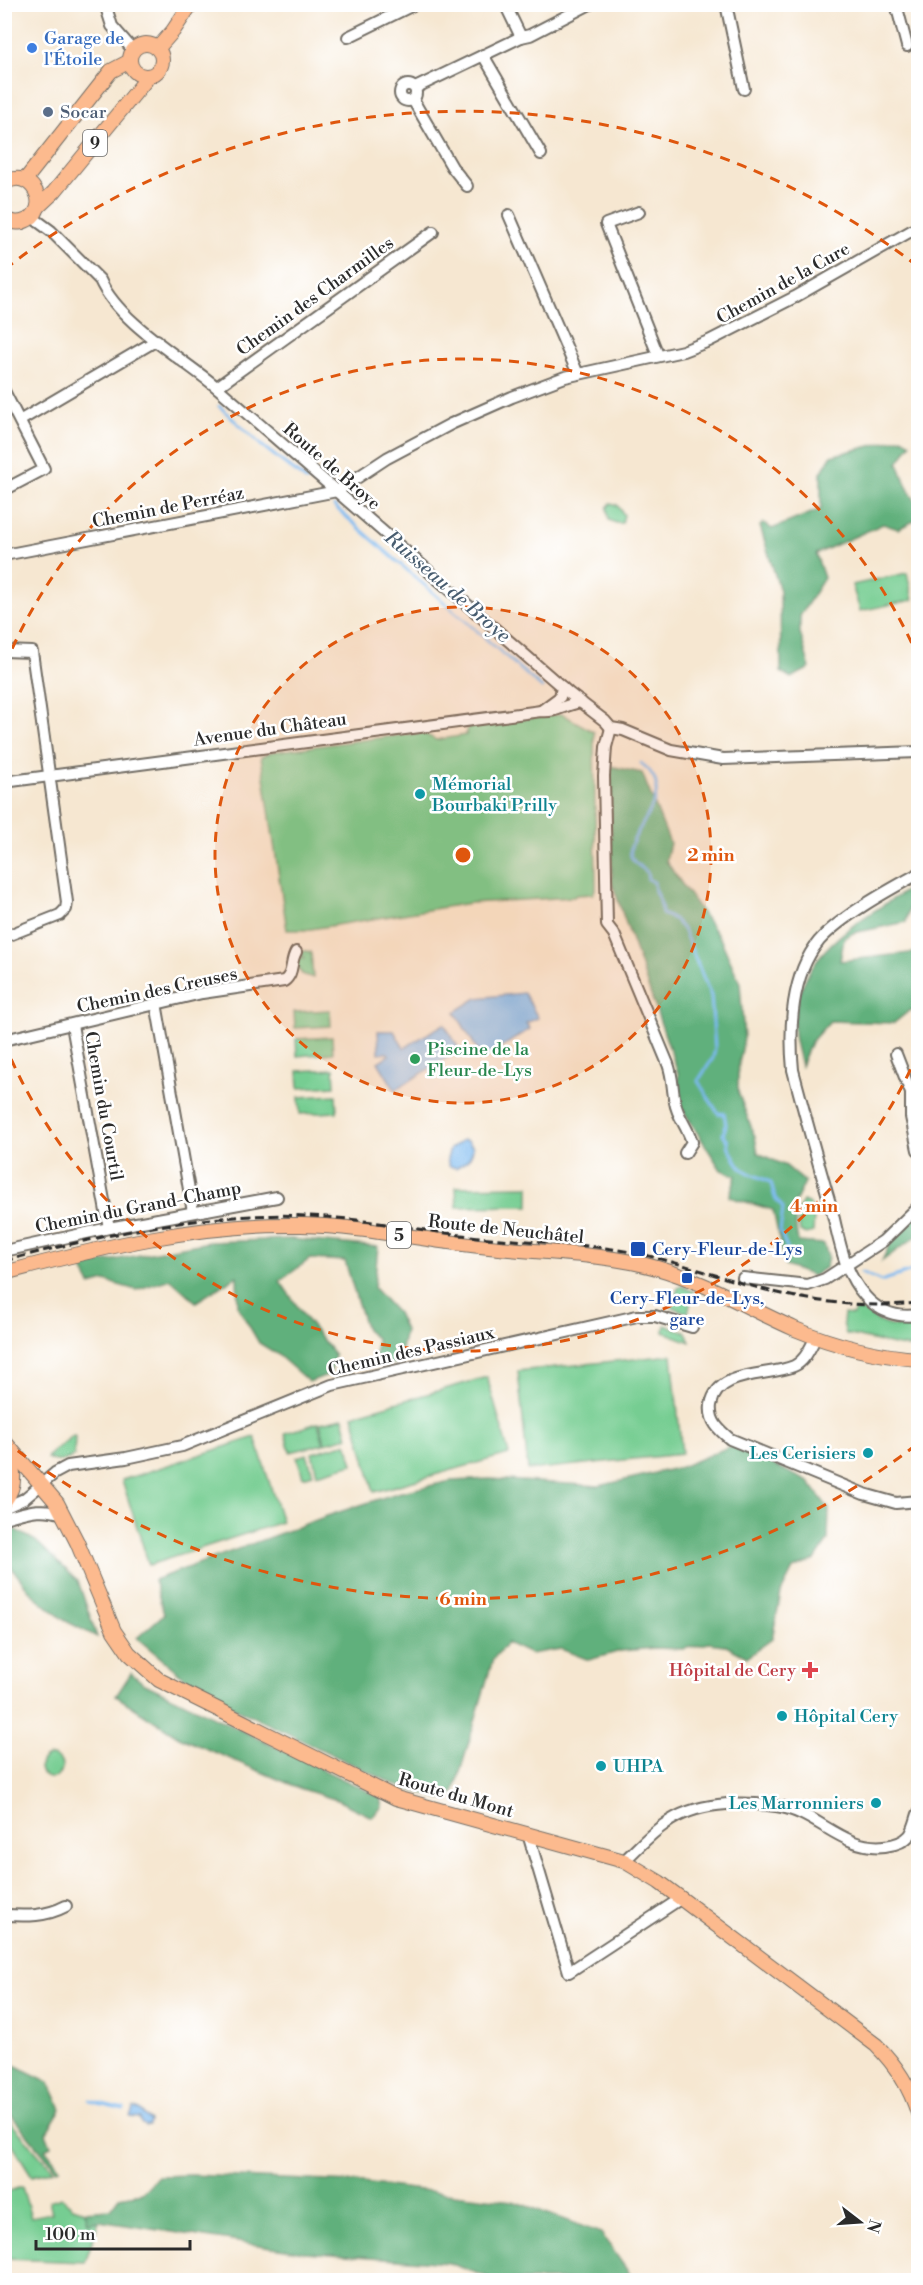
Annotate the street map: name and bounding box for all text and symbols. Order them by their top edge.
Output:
place label: Garage de l'Étoile [44,27,124,71]
marker: Garage de l'Étoile [25,41,39,55]
place label: Socar [60,101,107,124]
marker: Socar [41,105,55,119]
road number: 9 [83,130,107,156]
street label: Chemin des Charmilles [232,232,399,361]
street label: Chemin de la Cure [713,237,854,330]
street label: Route de Broye [278,418,385,515]
street label: Chemin de Perréaz [90,481,246,533]
water label: Ruisseau de Broye [378,525,516,649]
street label: Avenue du Château [191,707,349,752]
place label: Mémorial Bourbaki Prilly [431,773,557,817]
marker: Mémorial Bourbaki Prilly [413,787,427,801]
text: 2 min [687,844,735,867]
centre of rings [453,845,473,865]
street label: Chemin des Creuses [75,962,240,1019]
street label: Chemin du Courtil [79,1030,128,1183]
place label: Piscine de la Fleur-de-Lys [427,1038,532,1082]
marker: Piscine de la Fleur-de-Lys [408,1052,422,1066]
street label: Chemin du Grand-Champ [33,1176,243,1239]
text: 4 min [790,1195,838,1218]
street label: Route de Neuchâtel [427,1210,586,1249]
road number: 5 [387,1222,411,1248]
place label: Cery-Fleur-de-Lys [652,1238,803,1261]
marker: Cery-Fleur-de-Lys [629,1240,647,1258]
marker: Cery-Fleur-de-Lys, gare [680,1271,694,1285]
place label: Cery-Fleur-de-Lys, gare [610,1287,764,1331]
street label: Chemin des Passiaux [326,1321,497,1382]
place label: Les Cerisiers [749,1442,856,1465]
marker: Les Cerisiers [861,1446,875,1460]
text: 6 min [439,1588,487,1611]
place label: Hôpital de Cery [669,1659,796,1682]
marker: Hôpital de Cery [801,1661,819,1679]
place label: Hôpital Cery [794,1705,898,1728]
marker: Hôpital Cery [775,1709,789,1723]
place label: UHPA [613,1755,664,1778]
marker: UHPA [594,1759,608,1773]
street label: Route du Mont [395,1768,517,1823]
place label: Les Marronniers [728,1792,864,1815]
marker: Les Marronniers [869,1796,883,1810]
north arrow [830,2192,890,2252]
scale bar [36,2213,190,2251]
text: N [862,2217,885,2235]
text: 100 m [45,2223,96,2246]

